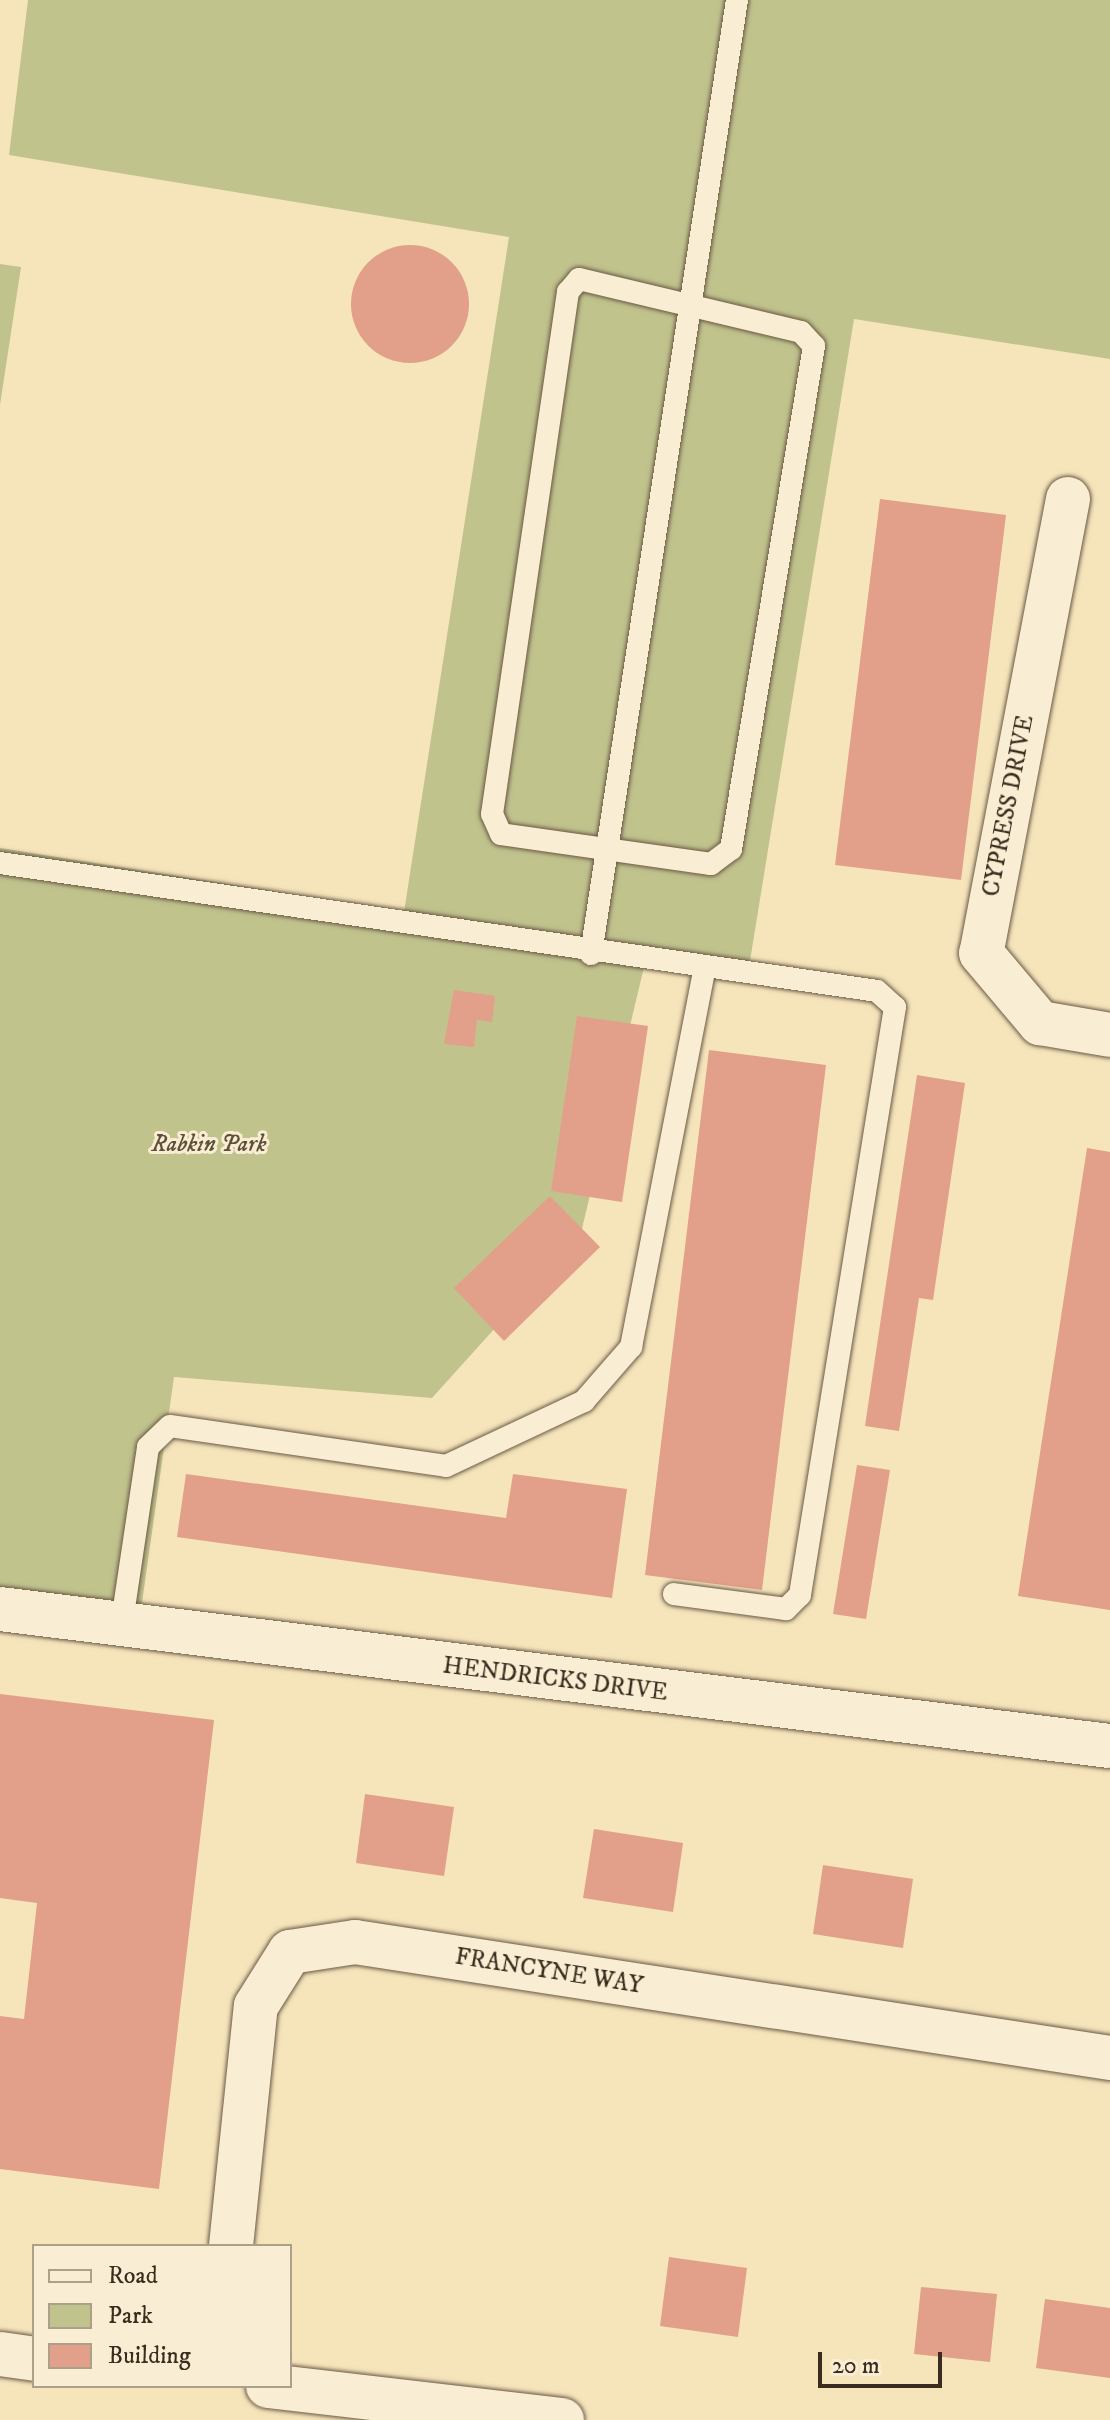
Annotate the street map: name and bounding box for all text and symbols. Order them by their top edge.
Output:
street label: CYPRESS DRIVE [977,713,1041,899]
park label: Rabkin Park [151,1131,267,1159]
street label: HENDRICKS DRIVE [441,1652,669,1708]
street label: FRANCYNE WAY [453,1943,645,2001]
legend [32,2244,292,2388]
text: Road [108,2261,158,2291]
text: Park [108,2301,153,2331]
scale bar [822,2336,946,2386]
text: Building [108,2341,191,2371]
text: 20 m [832,2351,880,2381]

